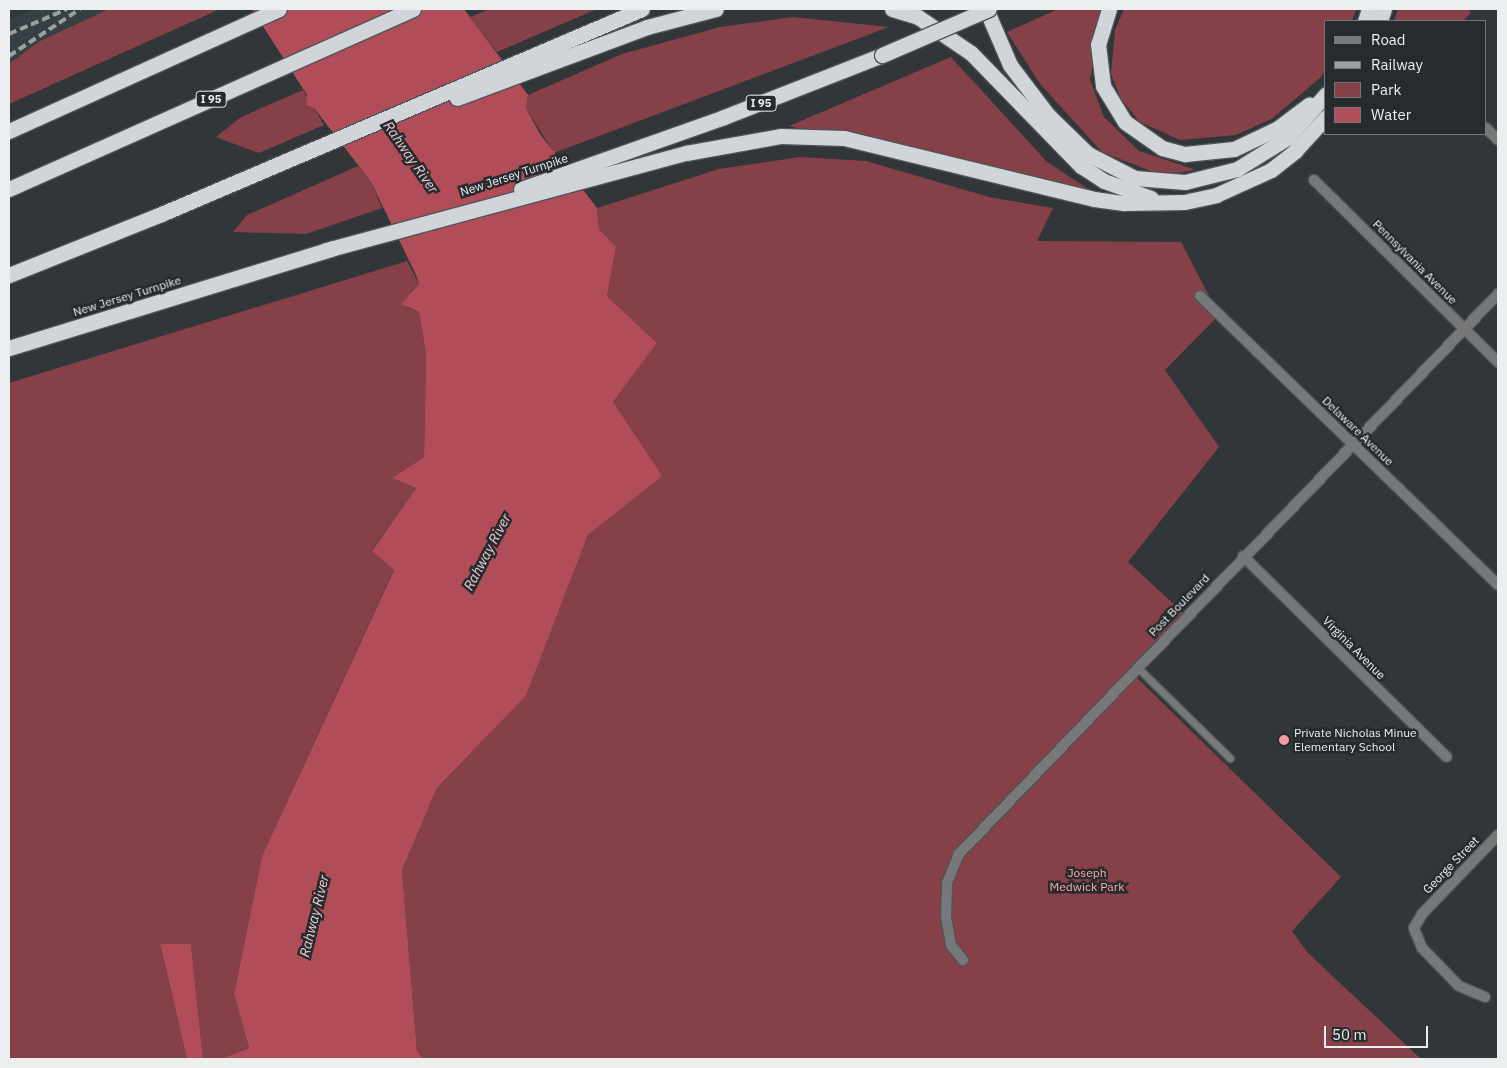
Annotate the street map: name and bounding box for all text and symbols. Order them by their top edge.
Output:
legend [1324,20,1487,135]
text: Road [1371,30,1406,49]
text: Railway [1371,55,1423,74]
text: Park [1371,80,1401,99]
road number: I 95 [195,90,227,108]
road number: I 95 [745,95,777,112]
text: Water [1371,105,1411,124]
water label: Rahway River [380,118,442,196]
street label: New Jersey Turnpike [458,151,570,199]
street label: Pennsylvania Avenue [1370,217,1460,307]
street label: New Jersey Turnpike [71,273,183,319]
street label: Delaware Avenue [1319,393,1397,469]
water label: Rahway River [460,511,514,593]
street label: Post Boulevard [1146,571,1212,639]
street label: Virginia Avenue [1320,614,1388,682]
place label: Private Nicholas Minue Elementary School [1294,726,1417,754]
marker: Private Nicholas Minue Elementary School [1278,734,1290,746]
street label: George Street [1420,833,1482,897]
park label: Joseph Medwick Park [1050,866,1124,894]
water label: Rahway River [296,873,332,959]
scale bar [1327,1016,1431,1048]
text: 50 m [1332,1025,1367,1044]

